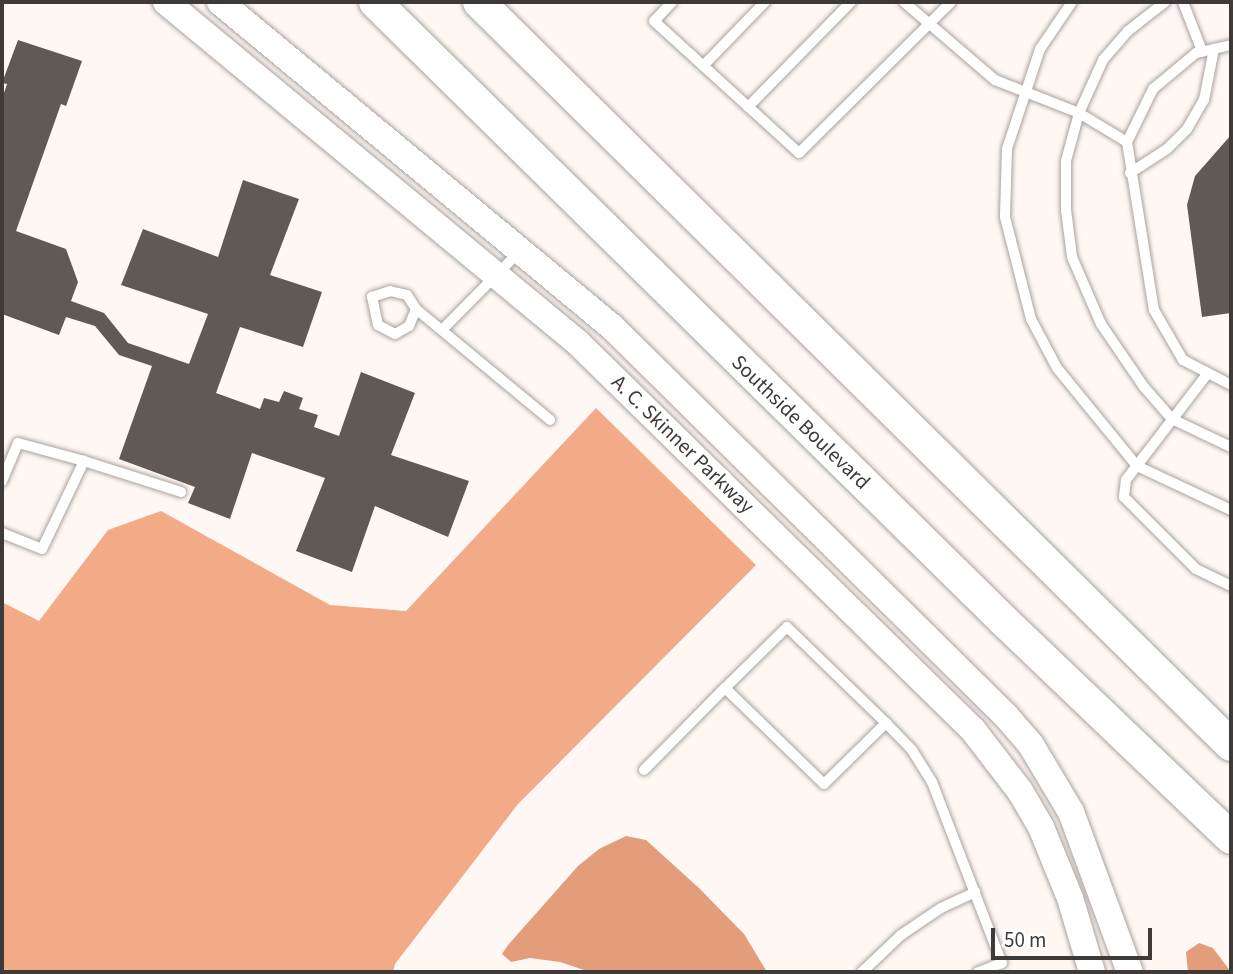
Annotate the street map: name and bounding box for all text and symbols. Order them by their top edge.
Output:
street label: Southside Boulevard [727,350,875,494]
street label: A. C. Skinner Parkway [606,369,760,519]
scale bar [995,914,1156,958]
text: 50 m [1004,925,1046,955]

